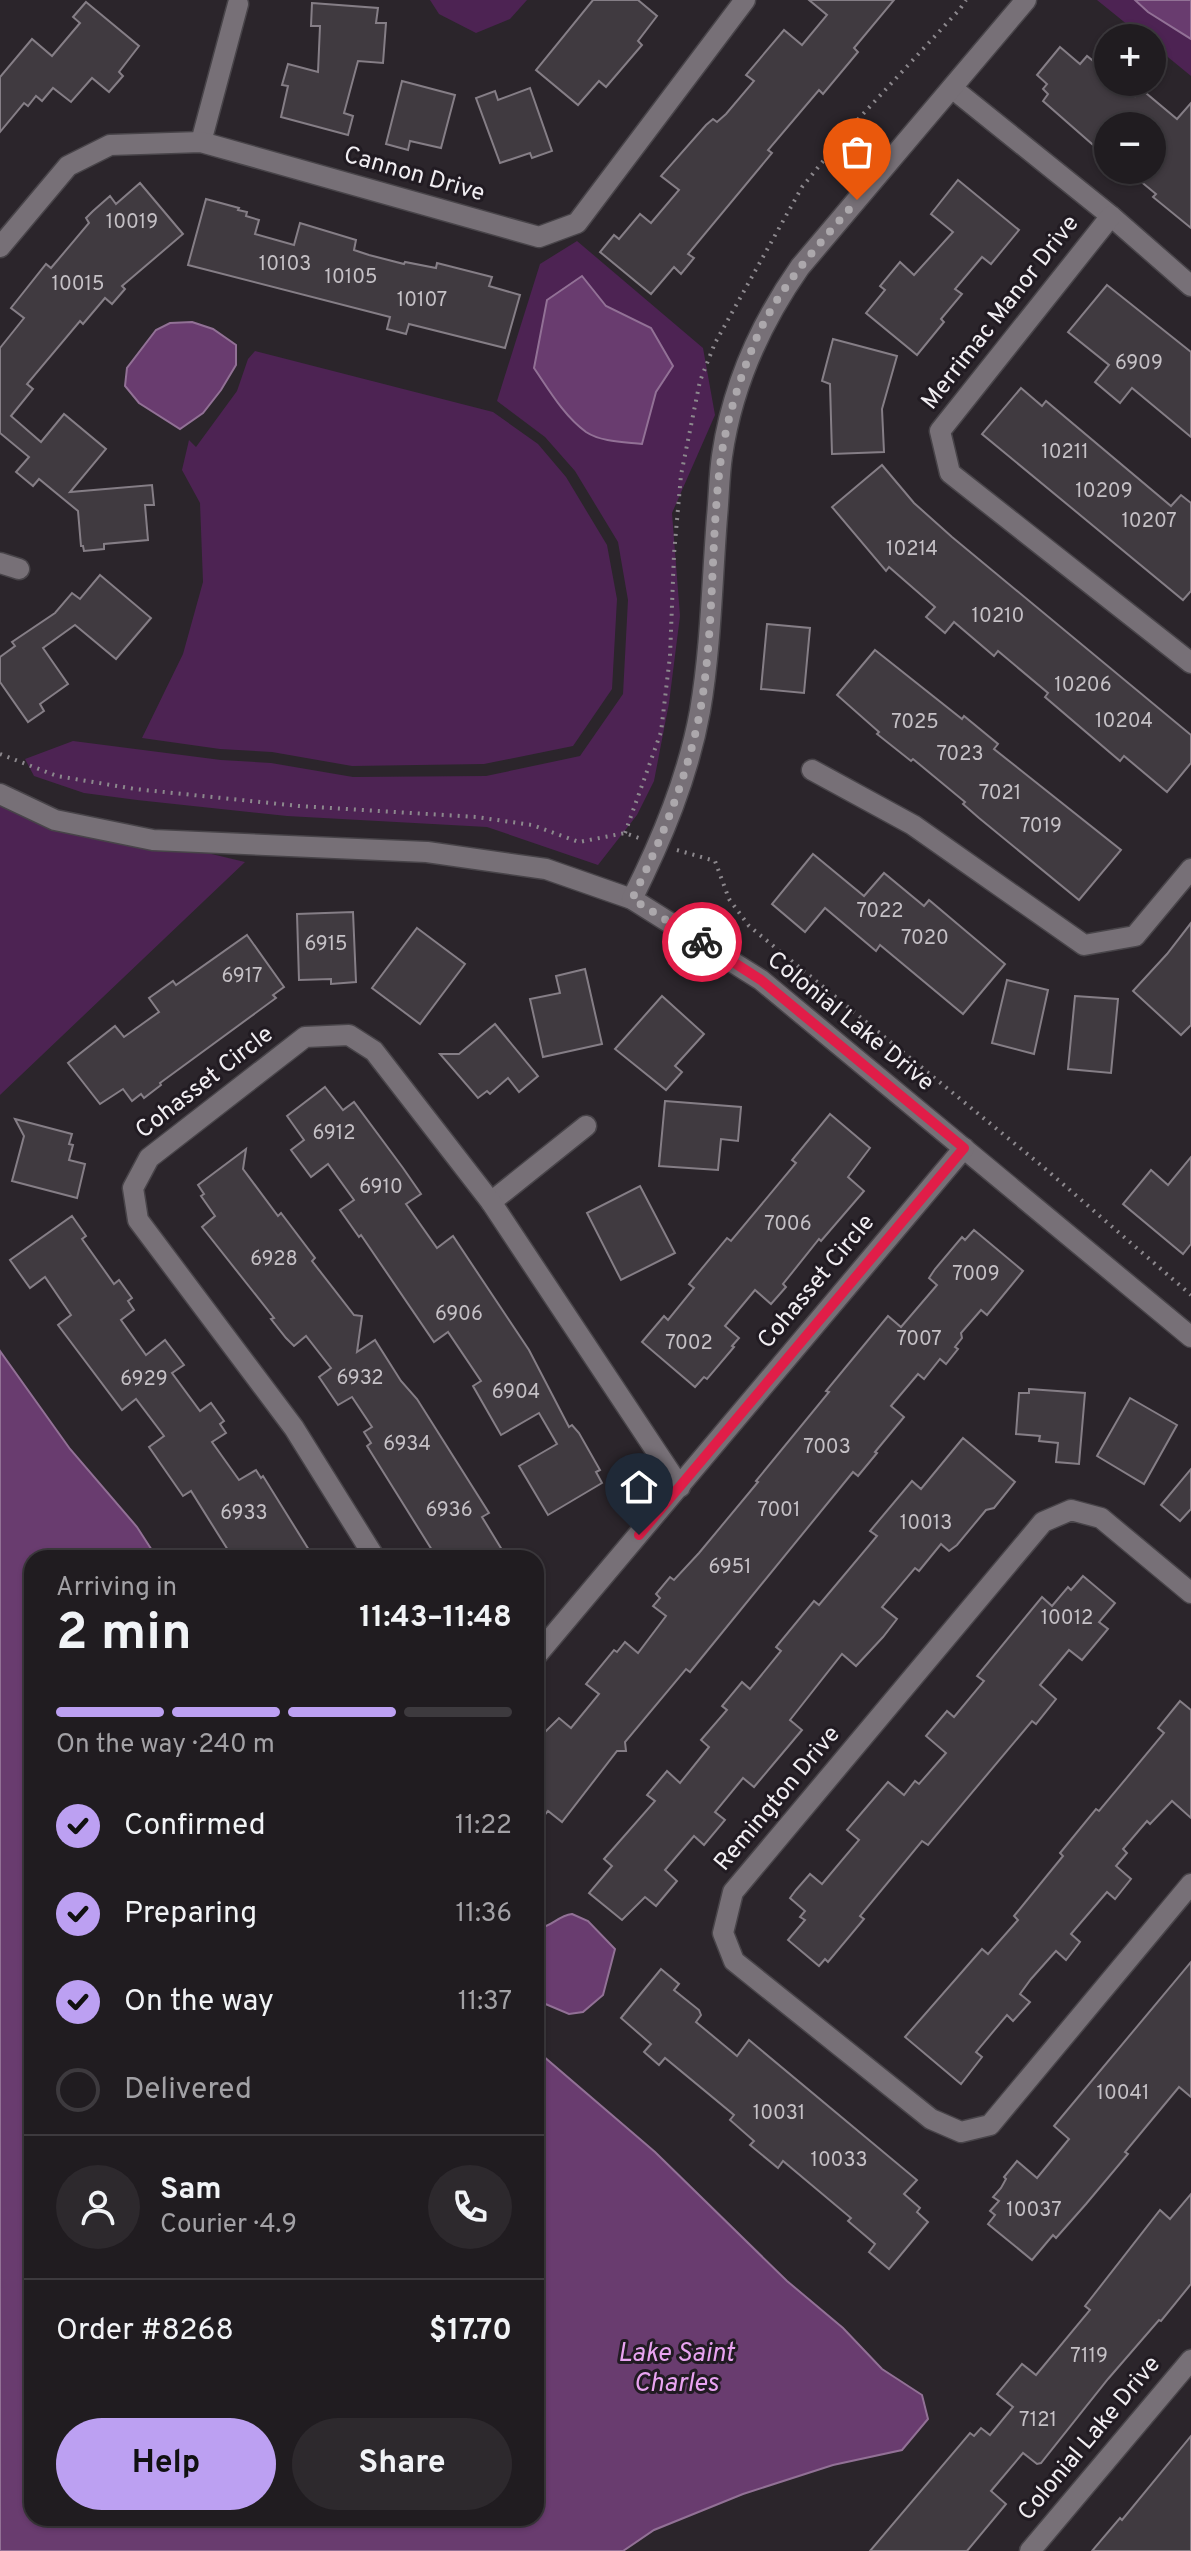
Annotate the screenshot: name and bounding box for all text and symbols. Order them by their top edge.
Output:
map controls [1094,24,1166,184]
button: + [1094,24,1166,96]
button: − [1094,112,1166,184]
pin [823,118,891,200]
icon: bag [835,130,879,174]
street label: Cannon Drive [340,141,488,209]
house number: 10019 [106,210,158,236]
street label: Merrimac Manor Drive [916,210,1086,416]
house number: 10103 [259,252,311,278]
house number: 10105 [324,265,378,291]
house number: 10015 [52,272,104,298]
house number: 10107 [397,288,447,314]
house number: 6909 [1115,351,1163,377]
house number: 10211 [1041,440,1089,466]
house number: 10209 [1075,479,1133,505]
house number: 10207 [1121,509,1177,535]
house number: 10214 [886,537,938,563]
house number: 10210 [972,604,1024,630]
house number: 10206 [1054,673,1112,699]
house number: 10204 [1095,709,1153,735]
house number: 7025 [891,710,939,736]
house number: 7023 [937,742,983,768]
house number: 7021 [979,781,1021,807]
house number: 7019 [1020,814,1062,840]
house number: 7022 [856,899,904,925]
courier [662,902,742,982]
icon: bike [680,920,724,964]
house number: 7020 [901,926,949,952]
house number: 6915 [304,932,348,958]
street label: Colonial Lake Drive [760,945,940,1099]
house number: 6917 [222,964,263,990]
street label: Cohasset Circle [130,1020,280,1146]
house number: 6912 [313,1121,355,1147]
house number: 6910 [359,1175,403,1201]
street label: Cohasset Circle [752,1209,882,1355]
house number: 7006 [764,1212,812,1238]
house number: 6928 [250,1247,298,1273]
house number: 7009 [952,1262,1000,1288]
house number: 6906 [435,1302,483,1328]
house number: 7007 [896,1327,942,1353]
house number: 7002 [665,1331,713,1357]
house number: 6932 [336,1366,384,1392]
house number: 6929 [120,1367,168,1393]
house number: 6904 [492,1380,540,1406]
house number: 6934 [383,1432,431,1458]
house number: 7003 [803,1435,851,1461]
pin [605,1453,673,1535]
icon: home [617,1465,661,1509]
house number: 6936 [425,1498,473,1524]
house number: 7001 [758,1498,800,1524]
house number: 6933 [220,1501,268,1527]
house number: 10013 [900,1511,952,1537]
house number: 6951 [708,1555,752,1581]
text: Arriving in [56,1572,177,1605]
text: 11:43–11:48 [359,1600,512,1637]
text: 2 min [56,1602,192,1668]
house number: 10012 [1041,1606,1093,1632]
street label: Remington Drive [709,1720,847,1878]
text: On the way · 240 m [56,1729,275,1762]
icon: check [56,1804,100,1848]
text: Confirmed [124,1808,266,1845]
text: 11:22 [455,1810,512,1843]
icon: check [56,1892,100,1936]
text: Preparing [124,1896,257,1933]
text: 11:36 [456,1898,512,1931]
icon: check [56,1980,100,2024]
text: On the way [124,1984,274,2021]
text: 11:37 [458,1986,512,2019]
text: Delivered [124,2072,252,2109]
house number: 10041 [1097,2081,1149,2107]
house number: 10031 [753,2101,805,2127]
house number: 10033 [810,2148,868,2174]
button: person [56,2165,140,2249]
button: phone [428,2165,512,2249]
text: Sam [160,2172,222,2209]
house number: 10037 [1006,2198,1062,2224]
text: Courier · 4.9 [160,2209,297,2242]
text: Order #8268 [56,2313,234,2350]
text: $17.70 [429,2313,512,2350]
water label: Lake Saint Charles [618,2338,736,2401]
house number: 7119 [1070,2344,1108,2370]
street label: Colonial Lake Drive [1012,2350,1168,2528]
house number: 7121 [1019,2408,1057,2434]
button: Help [56,2418,276,2510]
button: Share [292,2418,512,2510]

